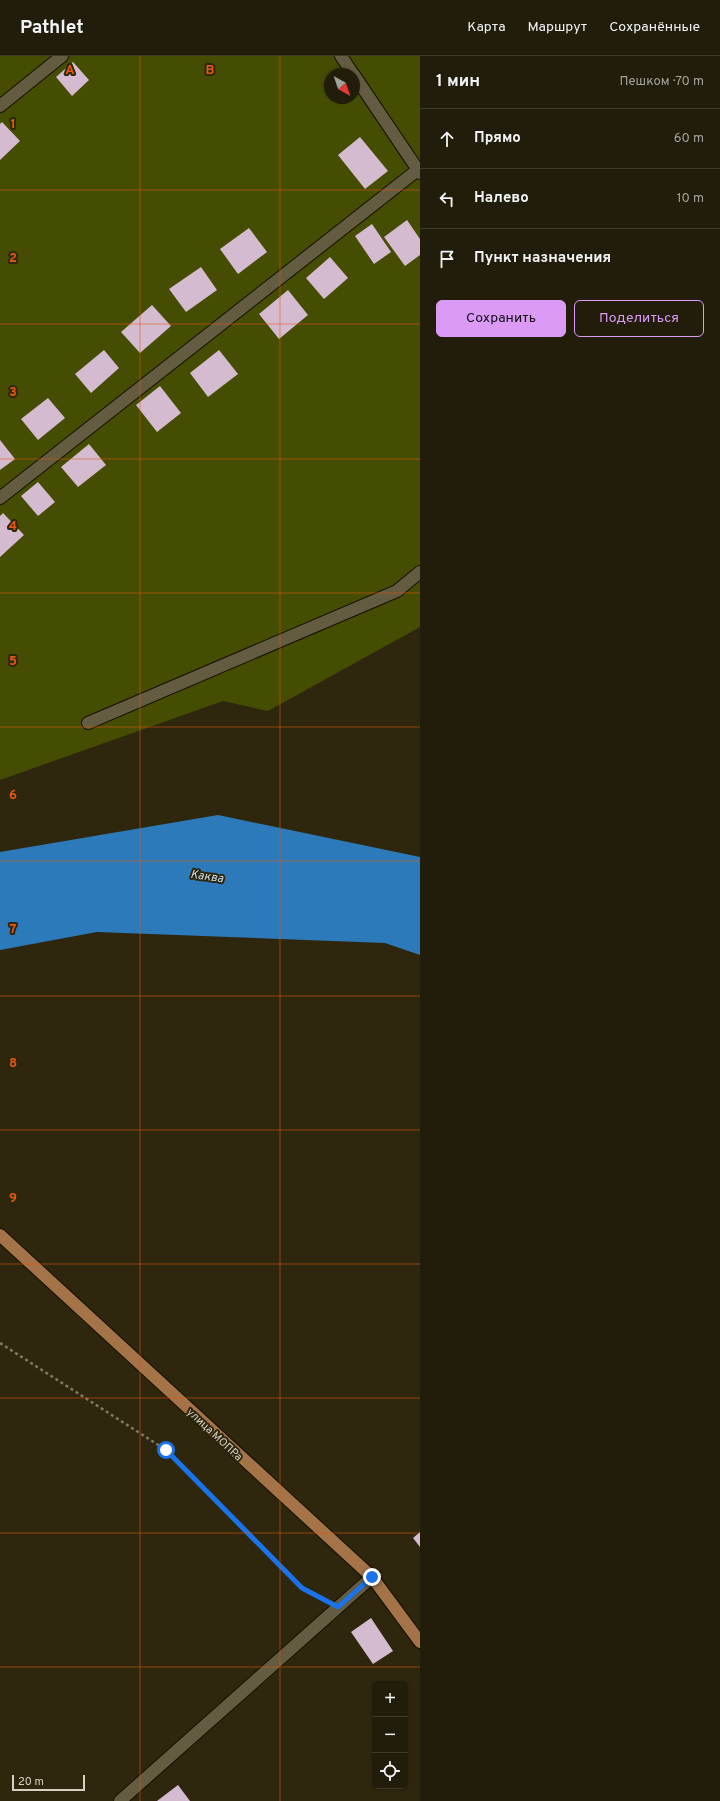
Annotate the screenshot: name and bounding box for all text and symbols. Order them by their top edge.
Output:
text: Pathlet [20,16,84,40]
text: Карта [467,19,506,36]
text: Маршрут [528,19,587,36]
text: Сохранённые [609,19,700,36]
text: A [65,63,75,79]
text: B [206,63,215,79]
north arrow [324,68,360,104]
text: 1 мин [436,71,480,93]
text: Пешком · 70 m [619,74,704,90]
text: 1 [10,117,16,133]
icon: ahead [436,128,458,150]
text: Прямо [474,129,521,148]
text: 60 m [674,131,704,147]
icon: left [436,188,458,210]
text: Налево [474,189,529,208]
text: 10 m [677,191,704,207]
icon: arrive [436,248,458,270]
text: Пункт назначения [474,249,611,268]
text: 2 [9,251,17,267]
button: Сохранить [436,300,566,337]
button: Поделиться [574,300,704,337]
text: 3 [9,385,17,401]
text: 4 [9,519,17,535]
text: 5 [9,654,17,670]
text: 6 [9,788,17,804]
water label: Каква [189,867,225,887]
text: 7 [10,922,17,938]
text: 8 [9,1056,17,1072]
text: 9 [9,1191,17,1207]
street label: улица МОПРа [184,1405,245,1464]
route start [157,1441,175,1459]
route end [363,1568,381,1586]
map controls [372,1681,408,1789]
button: + [372,1681,408,1717]
button: − [372,1717,408,1753]
button: locate [372,1753,408,1789]
scale bar [12,1773,85,1792]
text: 20 m [18,1775,44,1789]

